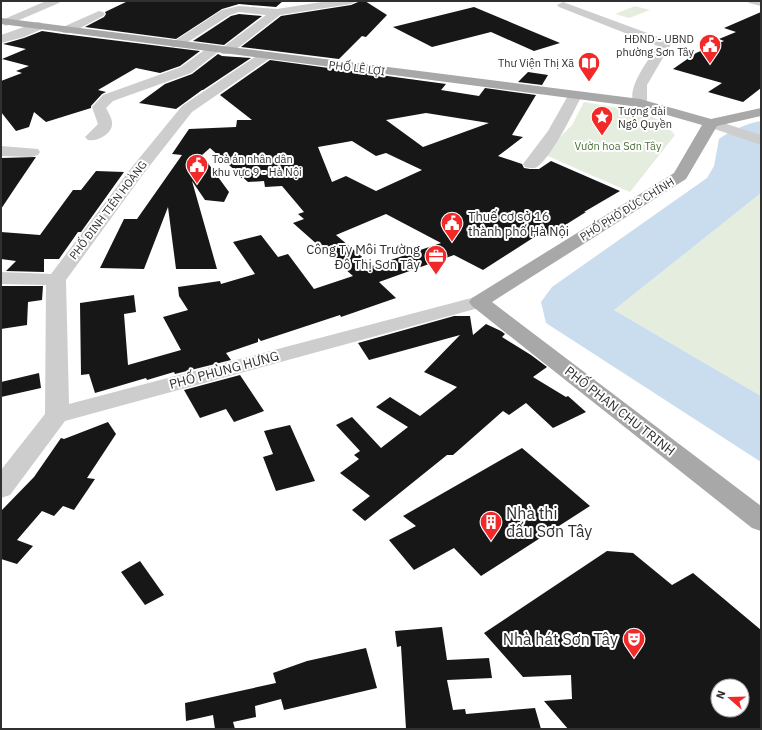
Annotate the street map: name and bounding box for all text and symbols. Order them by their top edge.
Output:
place label: HĐND - UBND phường Sơn Tây [616,32,695,59]
public building icon: HĐND - UBND phường Sơn Tây [697,32,723,65]
library icon: Thư Viện Thị Xã [576,50,602,83]
street label: PHỐ LÊ LỢI [328,56,386,78]
place label: Thư Viện Thị Xã [498,56,574,70]
place icon: Tượng đài Ngô Quyền [589,104,615,137]
place label: Tượng đài Ngô Quyền [618,104,672,131]
park label: Vườn hoa Sơn Tây [575,139,662,153]
public building icon: Toà án nhân dân khu vực 9 - Hà Nội [184,152,210,185]
place label: Toà án nhân dân khu vực 9 - Hà Nội [212,152,302,179]
street label: PHỐ ĐINH TIÊN HOÀNG [65,157,150,262]
street label: PHỐ PHÓ ĐỨC CHÍNH [576,173,677,244]
place label: Thuế cơ sở 16 thành phố Hà Nội [468,208,569,240]
public building icon: Thuế cơ sở 16 thành phố Hà Nội [439,210,465,243]
place label: Công Ty Môi Trường Đô Thị Sơn Tây [306,241,420,273]
office icon: Công Ty Môi Trường Đô Thị Sơn Tây [423,243,449,276]
street label: PHỐ PHÙNG HƯNG [167,345,281,393]
street label: PHỐ PHAN CHU TRINH [561,361,680,459]
place label: Nhà thi đấu Sơn Tây [506,503,592,541]
building icon: Nhà thi đấu Sơn Tây [478,509,504,542]
theatre icon: Nhà hát Sơn Tây [621,626,647,659]
place label: Nhà hát Sơn Tây [503,629,618,649]
north arrow [710,678,750,718]
text: N [713,688,729,701]

